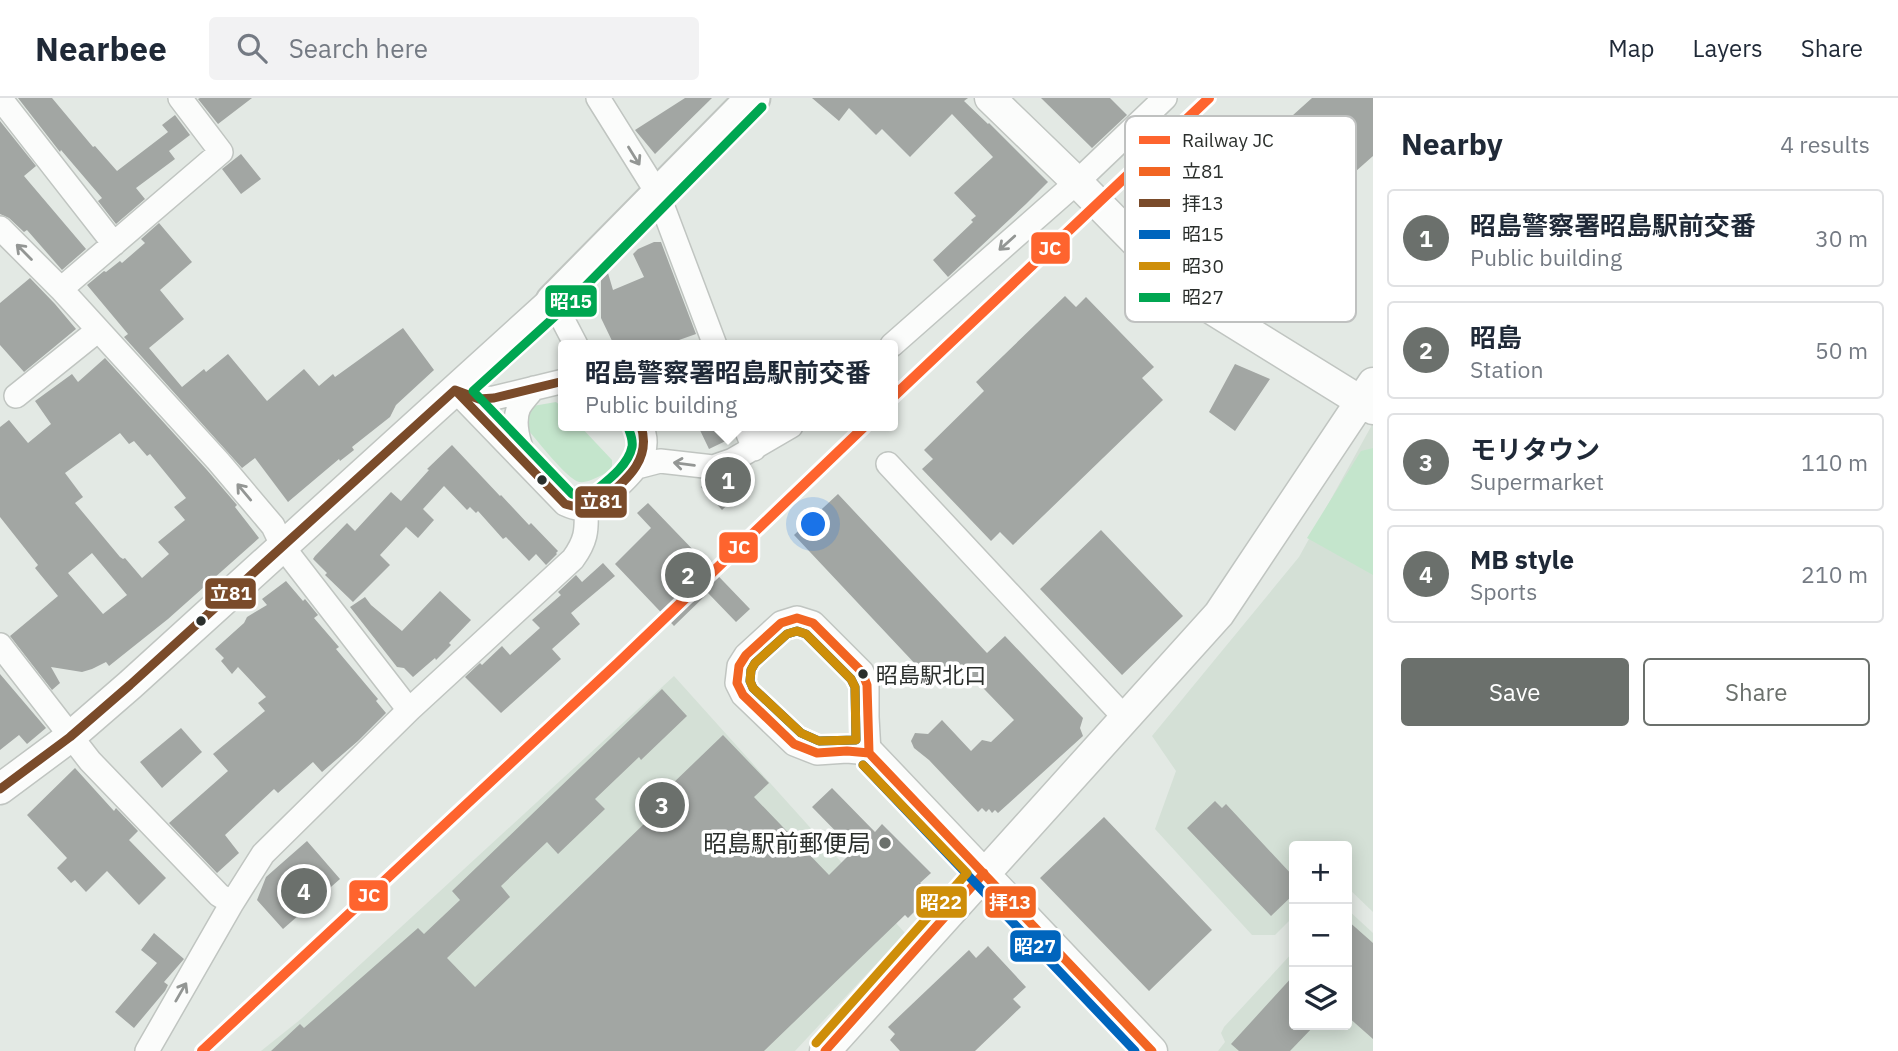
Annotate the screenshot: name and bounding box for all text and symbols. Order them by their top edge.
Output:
search box [209,17,699,80]
text: Nearbee [35,27,167,70]
icon: search [233,29,271,67]
text: Search here [289,31,428,65]
text: Map [1608,32,1655,64]
text: Layers [1693,32,1763,64]
text: Share [1801,32,1863,64]
legend [1125,116,1356,322]
text: Nearby [1401,124,1503,163]
text: Railway JC [1182,128,1274,152]
text: 4 results [1780,129,1870,159]
one-way arrow [627,145,641,165]
text: 立81 [1182,159,1224,183]
text: 拝13 [1182,191,1224,215]
text: 昭島警察署昭島駅前交番 [1470,208,1756,242]
text: 昭15 [1182,222,1224,246]
text: 1 [1419,223,1433,253]
text: 30 m [1815,223,1868,253]
line badge: JC [1030,231,1071,265]
one-way arrow [998,235,1016,251]
text: JC [1039,236,1062,260]
text: Public building [1470,242,1622,272]
one-way arrow [16,244,33,261]
text: 昭30 [1182,254,1224,278]
line badge: 昭15 [544,284,598,318]
text: 昭27 [1182,285,1224,309]
text: 昭15 [550,289,592,313]
text: 昭島 [1470,320,1522,354]
text: 2 [1419,335,1433,365]
text: 50 m [1815,335,1868,365]
popup [558,340,898,431]
text: Station [1470,354,1544,384]
text: 昭島警察署昭島駅前交番 [585,355,871,389]
text: Public building [585,389,737,419]
text: モリタウン [1470,432,1600,466]
text: 3 [1419,447,1433,477]
text: 110 m [1801,447,1868,477]
pin: 1 [705,454,751,506]
one-way arrow [674,457,696,470]
text: Supermarket [1470,466,1604,496]
unlabelled marker [535,473,549,487]
one-way arrow [236,483,252,501]
line badge: 立81 [574,485,628,519]
text: 立81 [580,489,622,513]
your location [796,507,830,541]
line badge: JC [718,531,759,564]
text: JC [728,535,751,559]
text: MB style [1470,542,1574,576]
pin: 2 [665,549,711,601]
text: 4 [1419,559,1433,589]
text: 210 m [1801,559,1868,589]
text: Sports [1470,576,1537,606]
line badge: 立81 [204,577,257,610]
text: 立81 [210,581,252,605]
unlabelled marker [194,614,208,628]
button: Save [1401,658,1629,726]
button: Share [1643,658,1870,726]
place label: 昭島駅北口 [876,660,986,689]
marker: 昭島駅北口 [856,667,870,681]
pin: 3 [639,779,685,831]
place label: 昭島駅前郵便局 [703,827,871,859]
marker: 昭島駅前郵便局 [877,835,893,851]
map controls [1289,841,1352,1030]
button: + [1289,841,1352,904]
pin: 4 [281,865,327,917]
line badge: JC [348,879,389,912]
text: JC [358,883,381,907]
line badge: 昭22 [915,885,968,919]
line badge: 拝13 [984,885,1037,919]
text: 昭22 [920,890,962,914]
text: 拝13 [989,890,1031,914]
button: − [1289,904,1352,967]
line badge: 昭27 [1009,929,1062,963]
text: 昭27 [1014,934,1056,958]
button: layers [1289,967,1352,1030]
one-way arrow [174,982,188,1002]

